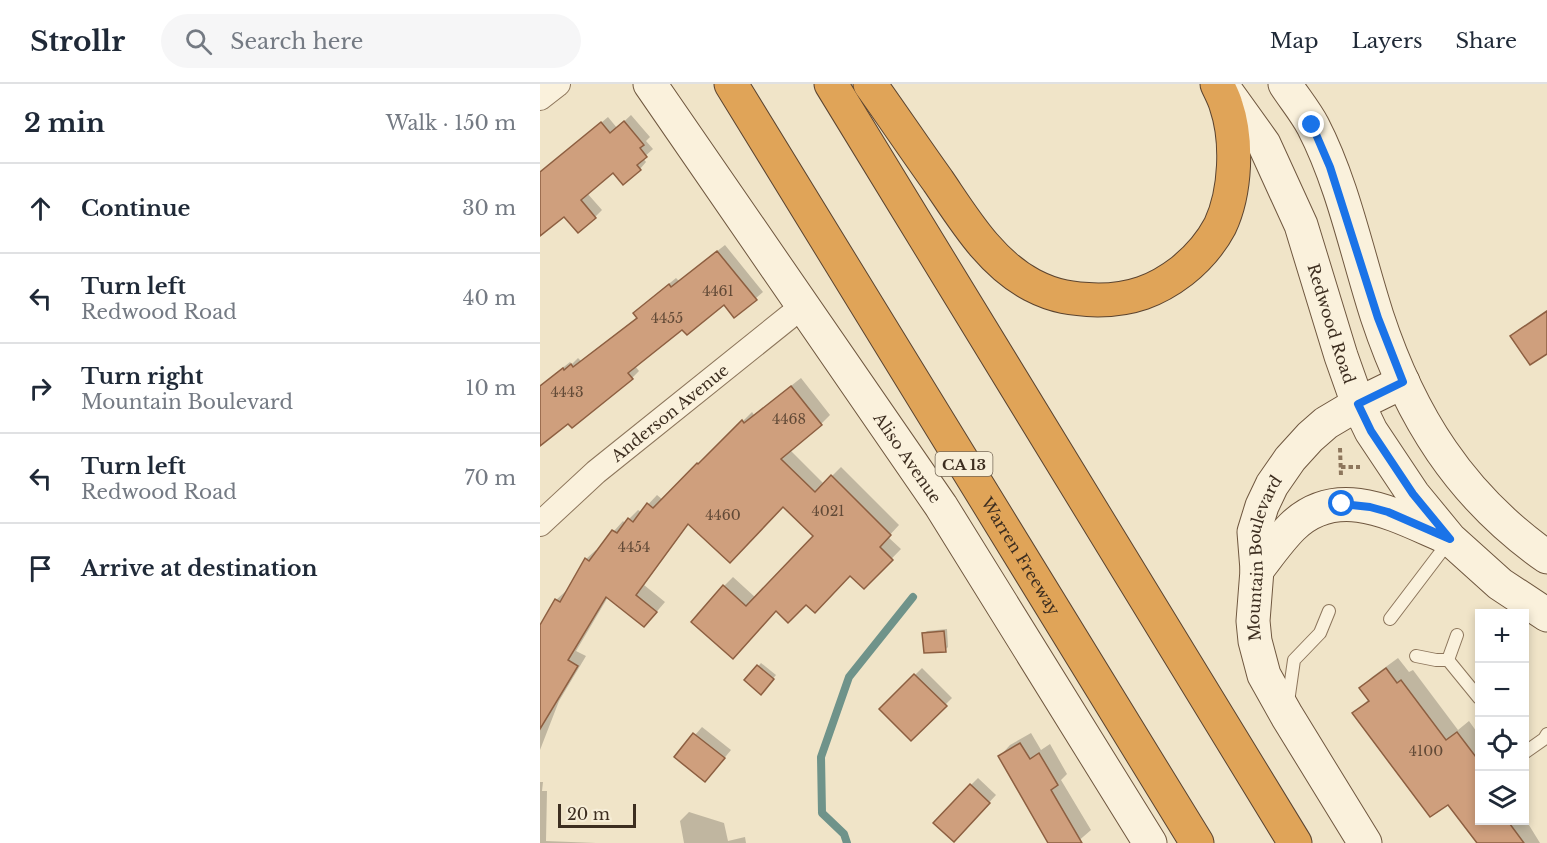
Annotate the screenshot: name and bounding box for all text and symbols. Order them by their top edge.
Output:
search box [161,14,581,68]
text: Strollr [30,24,125,59]
icon: search [182,25,215,58]
text: Search here [230,28,363,55]
text: Map [1270,28,1319,54]
text: Layers [1352,28,1423,54]
text: Share [1456,28,1517,54]
text: 2 min [24,107,105,139]
text: Walk · 150 m [386,111,516,135]
route end [1298,111,1324,137]
icon: ahead [24,192,57,225]
text: Continue [81,195,190,222]
text: 30 m [462,196,516,220]
street label: Redwood Road [1303,261,1360,386]
text: Turn left [81,273,186,300]
icon: left [24,282,57,315]
house number: 4461 [702,282,734,300]
text: 40 m [463,286,516,310]
text: Redwood Road [81,300,237,324]
house number: 4455 [651,309,683,327]
street label: Anderson Avenue [606,360,732,467]
text: Turn right [81,363,203,390]
icon: right [24,372,57,405]
text: 10 m [466,376,516,400]
house number: 4443 [550,383,584,401]
text: Mountain Boulevard [81,390,293,414]
street label: Aliso Avenue [869,408,946,507]
house number: 4468 [772,410,806,428]
road number: CA 13 [936,452,992,476]
text: Turn left [81,453,186,480]
icon: left [24,462,57,495]
text: 70 m [464,466,516,490]
street label: Mountain Boulevard [1243,471,1286,642]
text: Redwood Road [81,480,237,504]
route start [1328,490,1354,516]
street label: Warren Freeway [977,493,1065,619]
house number: 4021 [811,502,845,520]
house number: 4460 [705,506,741,524]
house number: 4454 [618,538,650,556]
icon: arrive [24,552,57,585]
text: Arrive at destination [81,555,318,582]
map controls [1475,609,1529,825]
button: + [1475,609,1529,663]
button: − [1475,663,1529,717]
button: locate [1475,717,1529,771]
house number: 4100 [1409,742,1443,760]
button: layers [1475,771,1529,825]
scale bar [558,801,636,828]
text: 20 m [567,804,610,824]

